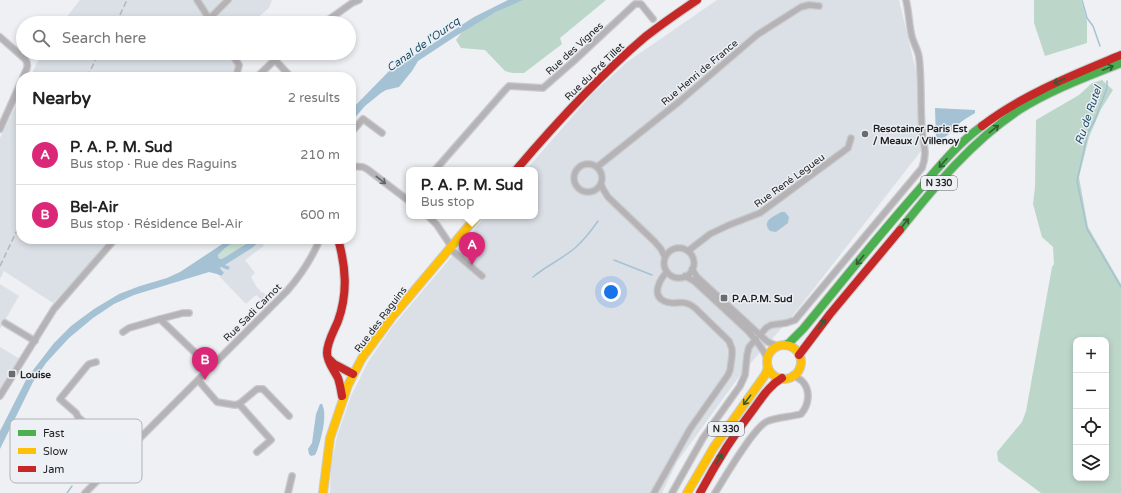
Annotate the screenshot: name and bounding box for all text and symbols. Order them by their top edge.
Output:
water label: Canal de l'Ourcq [384,14,463,74]
search box [16,16,356,60]
street label: Rue des Vignes [544,20,606,78]
icon: search [30,27,52,49]
text: Search here [62,29,146,47]
street label: Rue Henri de France [659,37,741,108]
street label: Rue du Pré Tillet [562,40,627,103]
one-way arrow [1102,64,1114,72]
one-way arrow [1054,78,1066,85]
water label: Ru de Rutel [1072,83,1105,146]
text: Nearby [32,88,91,109]
text: 2 results [288,90,340,106]
place label: Resotainer Paris Est / Meaux / Villenoy [873,123,968,147]
one-way arrow [989,125,1000,133]
marker: Resotainer Paris Est / Meaux / Villenoy [860,129,870,139]
text: P. A. P. M. Sud [70,138,172,156]
text: A [40,147,50,163]
text: 210 m [300,147,340,163]
street label: Rue René Legueu [752,151,827,210]
text: Bus stop · Rue des Raguins [70,156,237,172]
one-way arrow [938,158,947,168]
popup [406,167,538,219]
one-way arrow [376,176,387,185]
text: P. A. P. M. Sud [421,176,523,194]
road number: N 330 [921,176,957,190]
text: Bus stop [421,194,474,210]
text: Bel-Air [70,198,118,216]
text: B [40,207,50,223]
text: 600 m [300,207,340,223]
text: Bus stop · Résidence Bel-Air [70,216,243,232]
one-way arrow [900,218,909,229]
pin: A [459,232,485,265]
one-way arrow [855,255,864,266]
street label: Rue Sadi Carnot [221,281,284,344]
your location [601,282,621,302]
street label: Rue des Raguins [352,284,410,355]
marker: P.A.P.M. Sud [719,293,729,303]
place label: P.A.P.M. Sud [732,293,792,305]
one-way arrow [818,318,827,329]
map controls [1073,337,1109,481]
button: + [1073,337,1109,373]
pin: B [192,347,218,380]
marker: Louise [7,369,17,379]
place label: Louise [20,369,51,381]
button: − [1073,373,1109,409]
one-way arrow [742,394,751,405]
button: locate [1073,409,1109,445]
legend [10,419,142,483]
road number: N 330 [708,422,744,436]
text: Fast [43,427,64,440]
text: Slow [43,445,68,458]
button: layers [1073,445,1109,481]
one-way arrow [715,454,723,465]
text: Jam [43,463,64,476]

